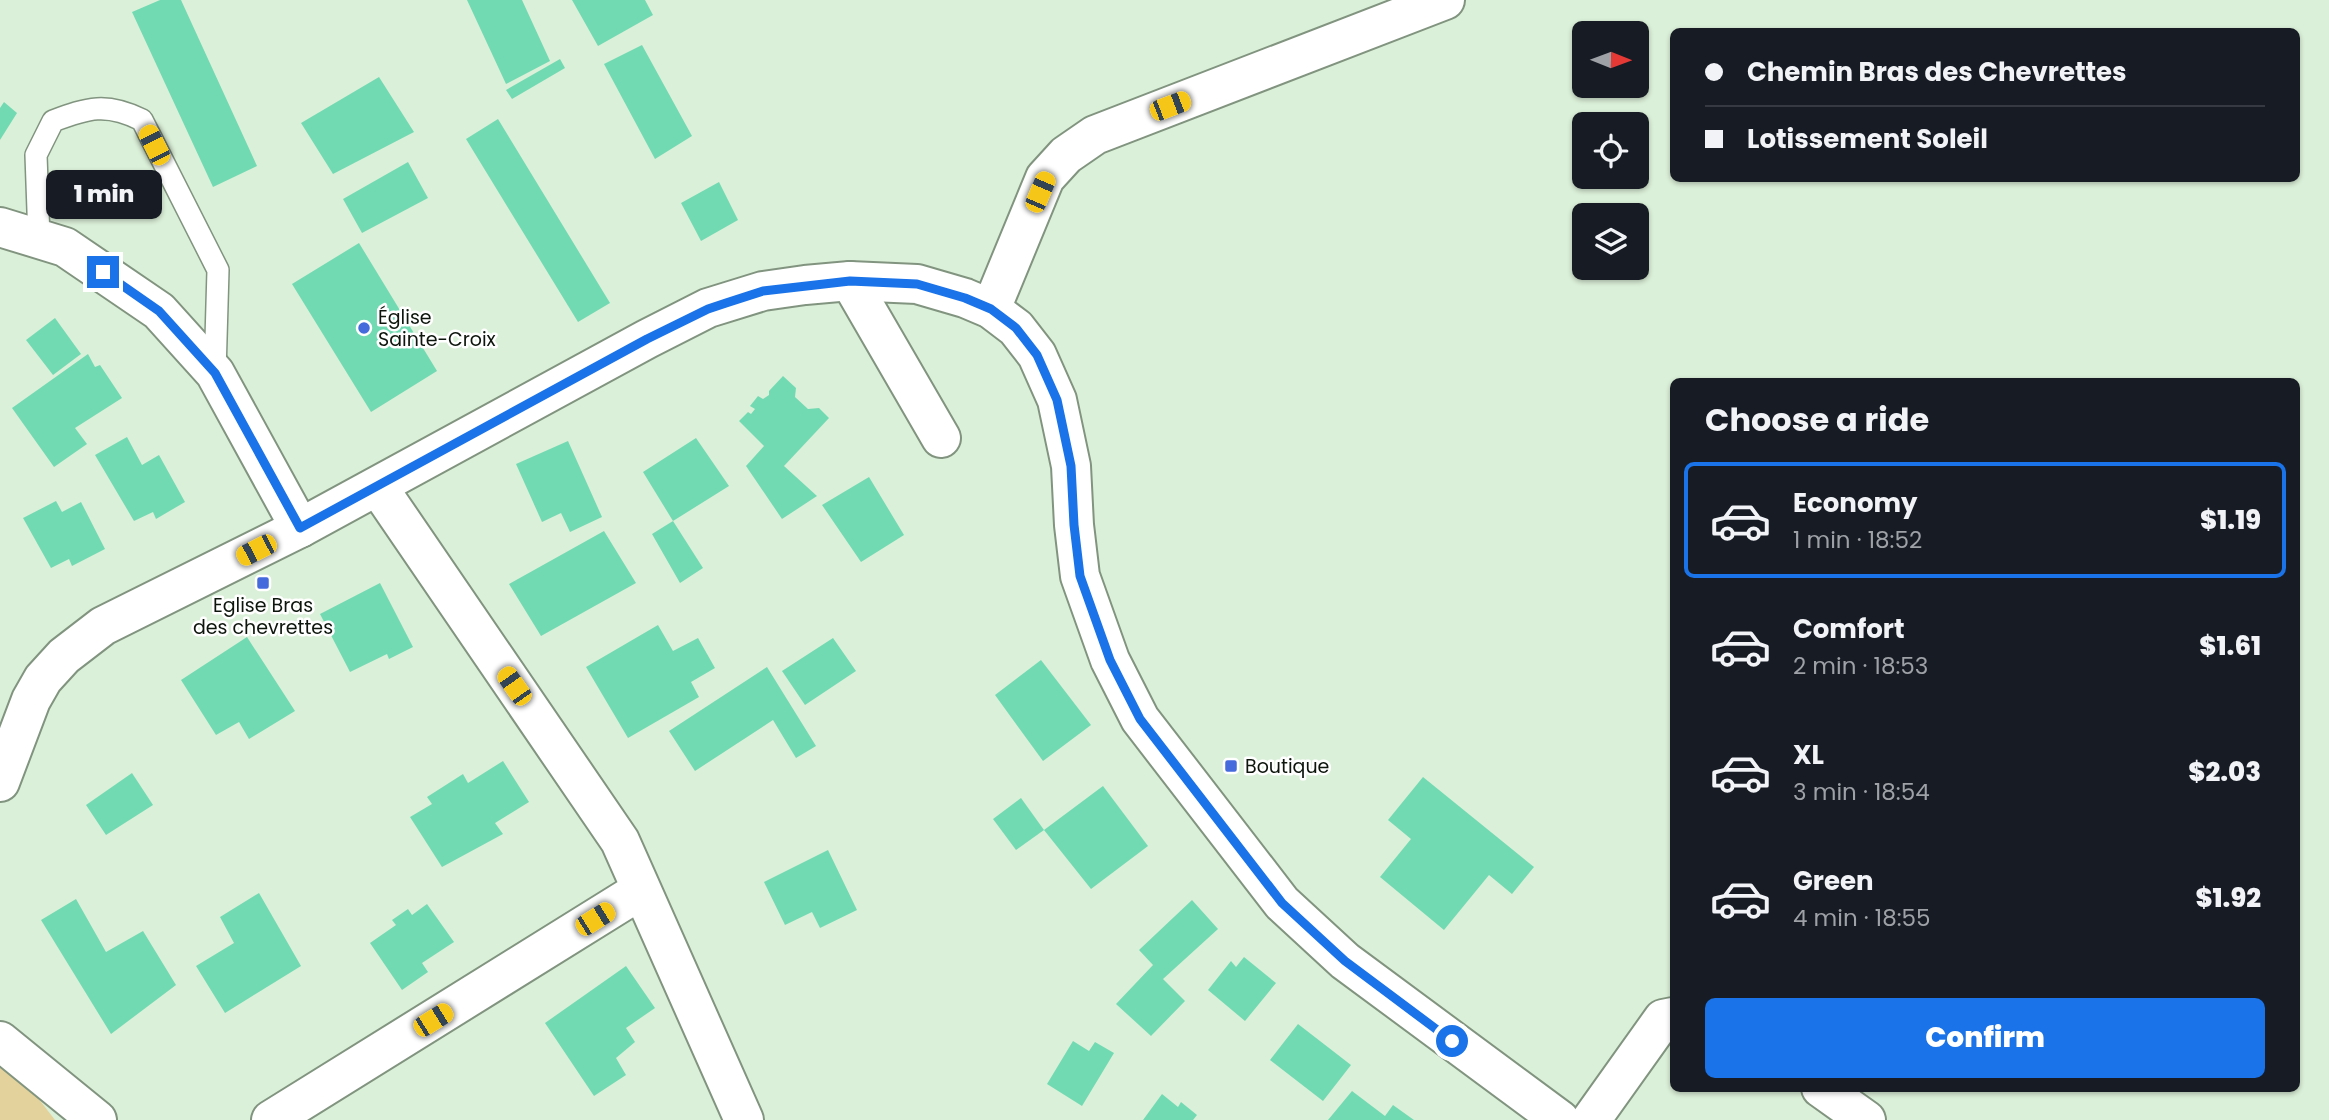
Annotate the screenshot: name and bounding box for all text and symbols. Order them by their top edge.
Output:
north arrow [1572,21,1648,98]
map controls [1572,21,1649,280]
text: Chemin Bras des Chevrettes [1747,54,2127,90]
car [1147,89,1194,123]
button: locate [1572,112,1649,189]
text: Lotissement Soleil [1747,121,1988,157]
car [136,122,173,168]
car [1023,169,1058,215]
callout: 1 min [45,170,161,219]
text: 1 min [74,178,134,210]
button: layers [1572,203,1649,280]
route end [87,256,119,288]
place label: Église Sainte-Croix [378,304,496,353]
marker: Église Sainte-Croix [356,320,372,336]
text: Choose a ride [1705,397,1929,442]
text: Economy [1793,485,1917,521]
icon: car [1709,489,1772,552]
text: $1.19 [2200,502,2261,538]
text: 1 min · 18:52 [1793,524,1922,556]
car [233,531,280,569]
marker: Eglise Bras des chevrettes [255,575,271,591]
place label: Eglise Bras des chevrettes [193,592,333,641]
text: Comfort [1793,611,1905,647]
icon: car [1709,615,1772,678]
text: $1.61 [2199,628,2261,664]
text: 2 min · 18:53 [1793,650,1928,682]
car [494,663,535,709]
text: XL [1793,737,1824,773]
icon: car [1709,741,1772,804]
place label: Boutique [1245,753,1329,780]
text: $2.03 [2188,754,2261,790]
marker: Boutique [1223,758,1239,774]
text: 3 min · 18:54 [1793,776,1930,808]
text: Green [1793,863,1874,899]
icon: car [1709,867,1772,930]
text: $1.92 [2195,880,2261,916]
car [572,899,619,939]
text: 4 min · 18:55 [1793,902,1931,934]
button: Confirm [1705,998,2265,1078]
car [410,1000,457,1040]
route start [1436,1025,1468,1057]

